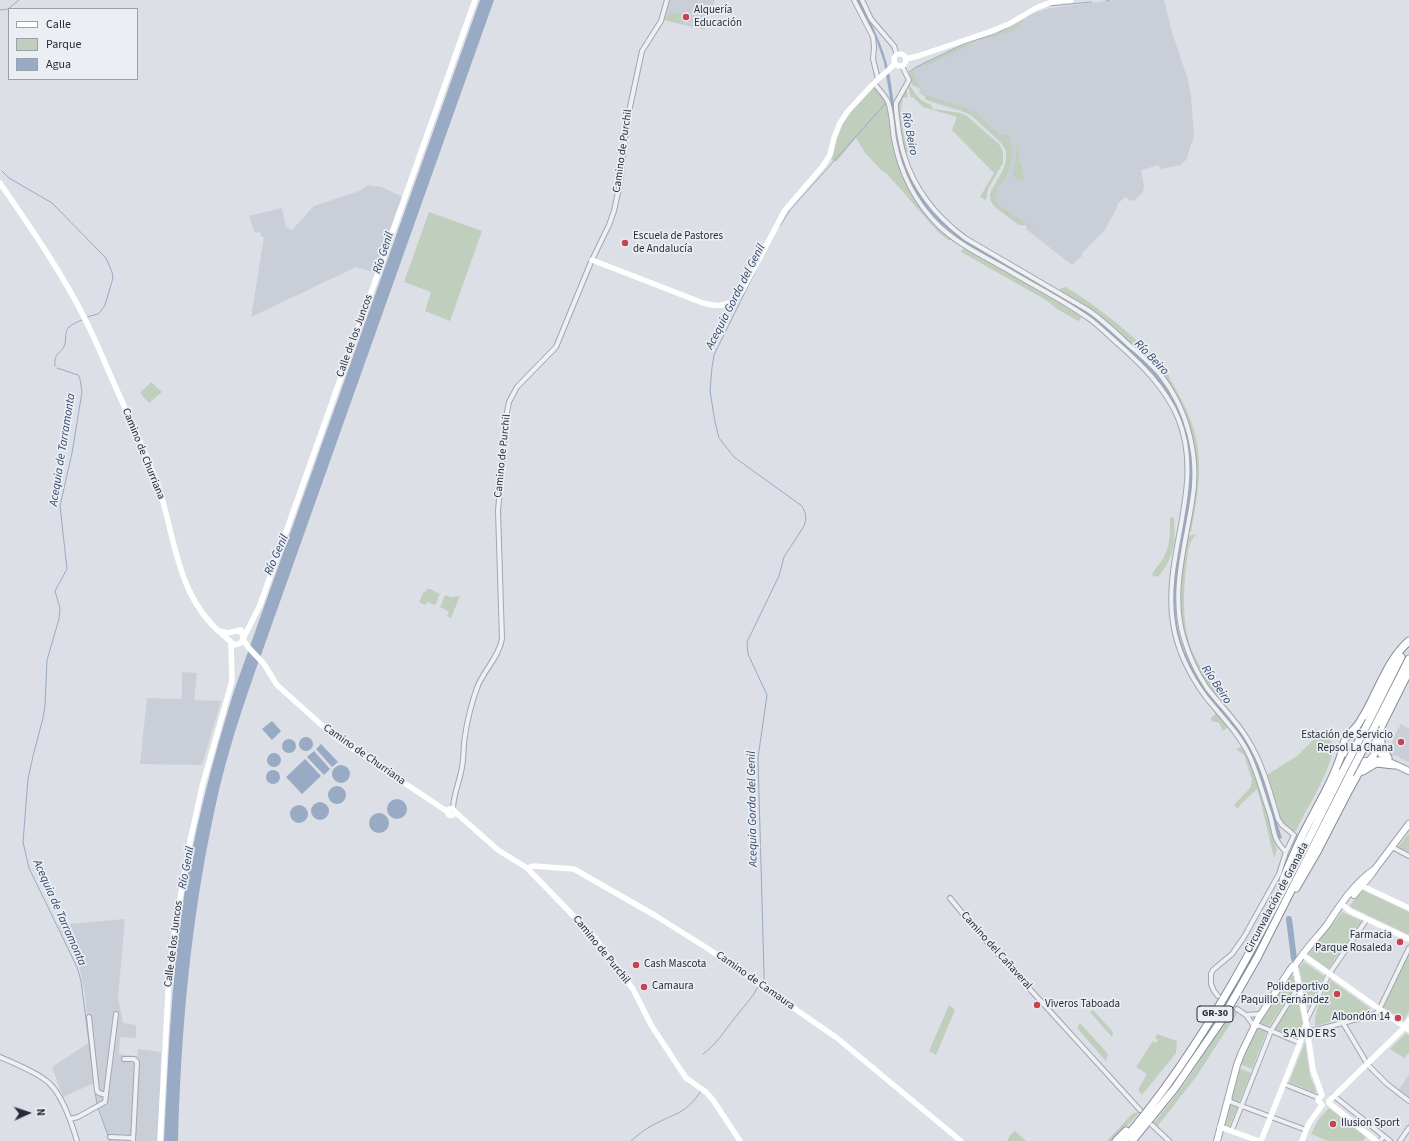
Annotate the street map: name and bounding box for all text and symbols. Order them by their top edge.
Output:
place label: Alquería Educación [694,4,742,30]
legend [8,8,138,80]
marker: Alquería Educación [681,12,691,22]
text: Calle [46,16,71,33]
text: Parque [46,36,82,53]
text: Agua [46,56,71,73]
street label: Camino de Purchil [611,108,635,194]
water label: Río Beiro [898,111,920,157]
water label: Río Genil [371,230,397,276]
place label: Escuela de Pastores de Andalucía [633,230,723,256]
marker: Escuela de Pastores de Andalucía [620,238,630,248]
water label: Acequia Gorda del Genil [703,242,769,352]
street label: Calle de los Juncos [334,293,376,379]
water label: Río Beiro [1131,337,1171,379]
water label: Acequia de Tarramonta [47,392,79,508]
street label: Camino de Churriana [119,406,167,502]
street label: Camino de Purchil [492,414,514,498]
water label: Río Genil [262,532,292,578]
water label: Río Beiro [1198,663,1234,707]
street label: Camino de Churriana [320,722,408,788]
place label: Estación de Servicio Repsol La Chana [1301,729,1393,755]
marker: Estación de Servicio Repsol La Chana [1396,737,1406,747]
water label: Acequia Gorda del Genil [745,751,761,867]
street label: Circunvalación de Granada [1242,840,1312,956]
water label: Río Genil [176,846,198,890]
water label: Acequia de Tarramonta [29,858,89,968]
street label: Calle de los Juncos [162,900,186,988]
street label: Camino del Cañaveral [958,909,1034,993]
street label: Camino de Purchil [569,913,633,987]
place label: Farmacia Parque Rosaleda [1315,929,1392,955]
marker: Farmacia Parque Rosaleda [1395,937,1405,947]
street label: Camino de Camaura [713,949,797,1013]
place label: Cash Mascota [644,958,706,972]
marker: Cash Mascota [631,960,641,970]
place label: Camaura [652,980,694,994]
place label: Polideportivo Paquillo Fernández [1241,981,1329,1007]
marker: Camaura [639,982,649,992]
marker: Polideportivo Paquillo Fernández [1332,989,1342,999]
place label: Viveros Taboada [1045,998,1120,1012]
marker: Viveros Taboada [1032,1000,1042,1010]
road number: GR-30 [1197,1006,1233,1022]
place label: Albondón 14 [1332,1011,1390,1025]
marker: Albondón 14 [1393,1013,1403,1023]
district label: SANDERS [1283,1027,1337,1041]
north arrow [8,1093,48,1133]
text: N [33,1108,48,1116]
place label: Ilusion Sport [1341,1117,1400,1131]
marker: Ilusion Sport [1328,1119,1338,1129]

